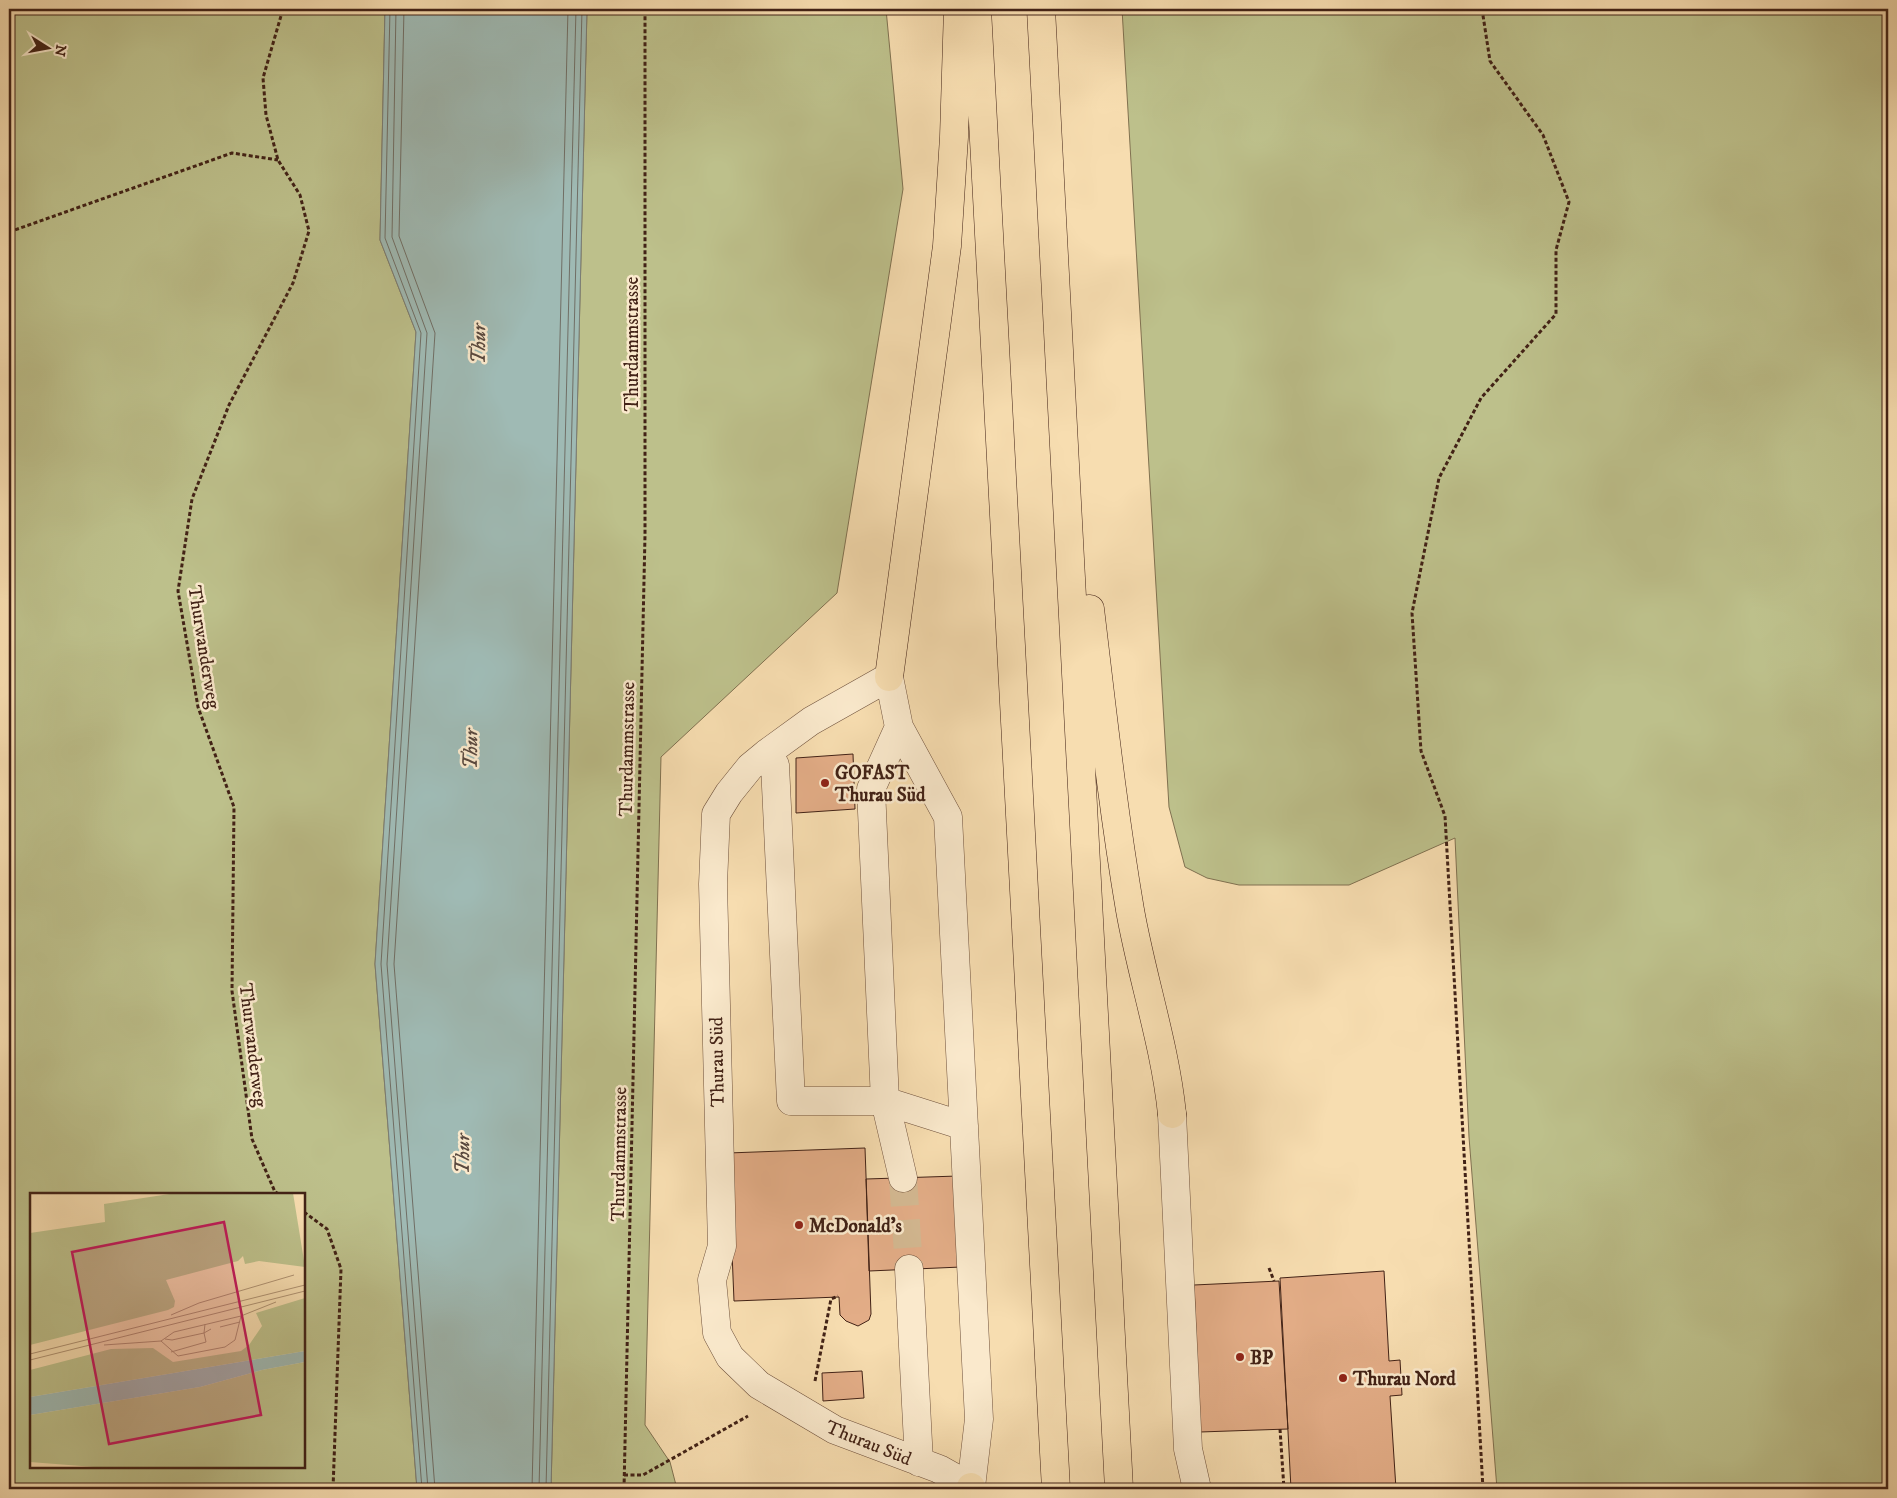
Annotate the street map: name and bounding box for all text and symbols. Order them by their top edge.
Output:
north arrow [22,22,72,72]
text: N [50,43,70,58]
street label: Thurdammstrasse [621,277,644,411]
water label: Thur [467,322,492,364]
street label: Thurwanderweg [182,584,225,711]
street label: Thurdammstrasse [615,681,640,817]
water label: Thur [459,727,484,769]
place label: GOFAST Thurau Süd [834,762,926,807]
marker: GOFAST Thurau Süd [819,777,831,789]
street label: Thurwanderweg [234,982,272,1109]
street label: Thurau Süd [705,1016,730,1107]
street label: Thurdammstrasse [607,1086,632,1222]
water label: Thur [451,1132,476,1174]
inset map [30,1193,305,1468]
place label: McDonald's [809,1215,902,1238]
marker: McDonald's [793,1219,805,1231]
place label: BP [1250,1347,1273,1370]
marker: BP [1234,1351,1246,1363]
place label: Thurau Nord [1352,1368,1456,1391]
marker: Thurau Nord [1337,1372,1349,1384]
street label: Thurau Süd [822,1416,915,1471]

